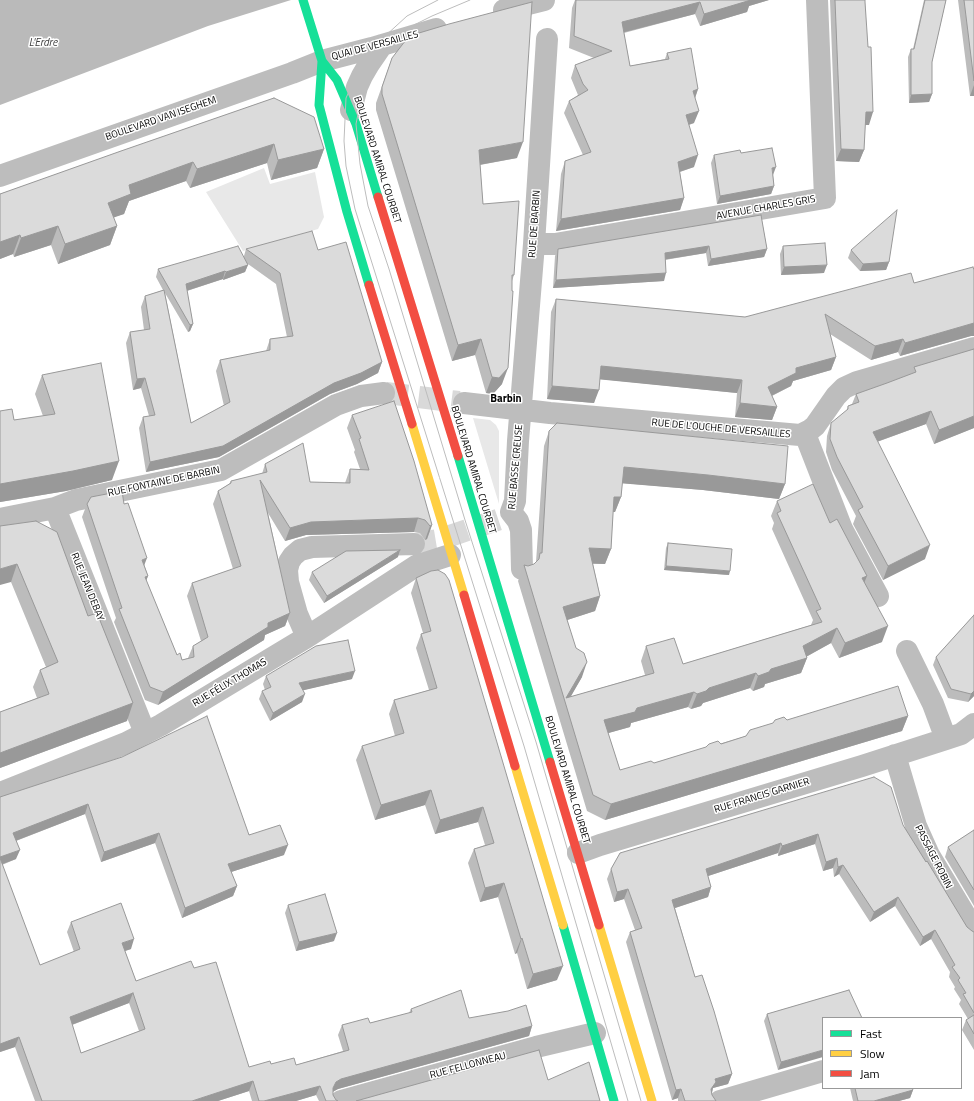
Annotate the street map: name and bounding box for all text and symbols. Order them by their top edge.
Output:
street label: QUAI DE VERSAILLES [330,29,420,63]
water label: L'Erdre [29,36,57,50]
street label: BOULEVARD VAN ISEGHEM [104,94,218,144]
street label: BOULEVARD AMIRAL COURBET [351,95,403,225]
street label: RUE DE BARBIN [527,190,543,258]
street label: AVENUE CHARLES GRIS [716,193,816,223]
district label: Barbin [490,392,522,406]
street label: BOULEVARD AMIRAL COURBET [448,405,498,535]
street label: RUE DE L'OUCHE DE VERSAILLES [651,417,791,441]
street label: RUE BASSE CREUSE [506,424,526,510]
street label: RUE FONTAINE DE BARBIN [107,464,221,500]
street label: RUE JEAN DEBAY [68,551,106,623]
street label: RUE FÉLIX THOMAS [191,656,269,710]
street label: BOULEVARD AMIRAL COURBET [542,715,592,845]
street label: RUE FRANCIS GARNIER [713,776,811,816]
street label: PASSAGE ROBIN [912,823,954,891]
legend [822,1017,962,1089]
text: Fast [860,1024,882,1043]
text: Slow [860,1044,885,1063]
street label: RUE FELLONNEAU [429,1050,507,1082]
text: Jam [860,1064,880,1083]

